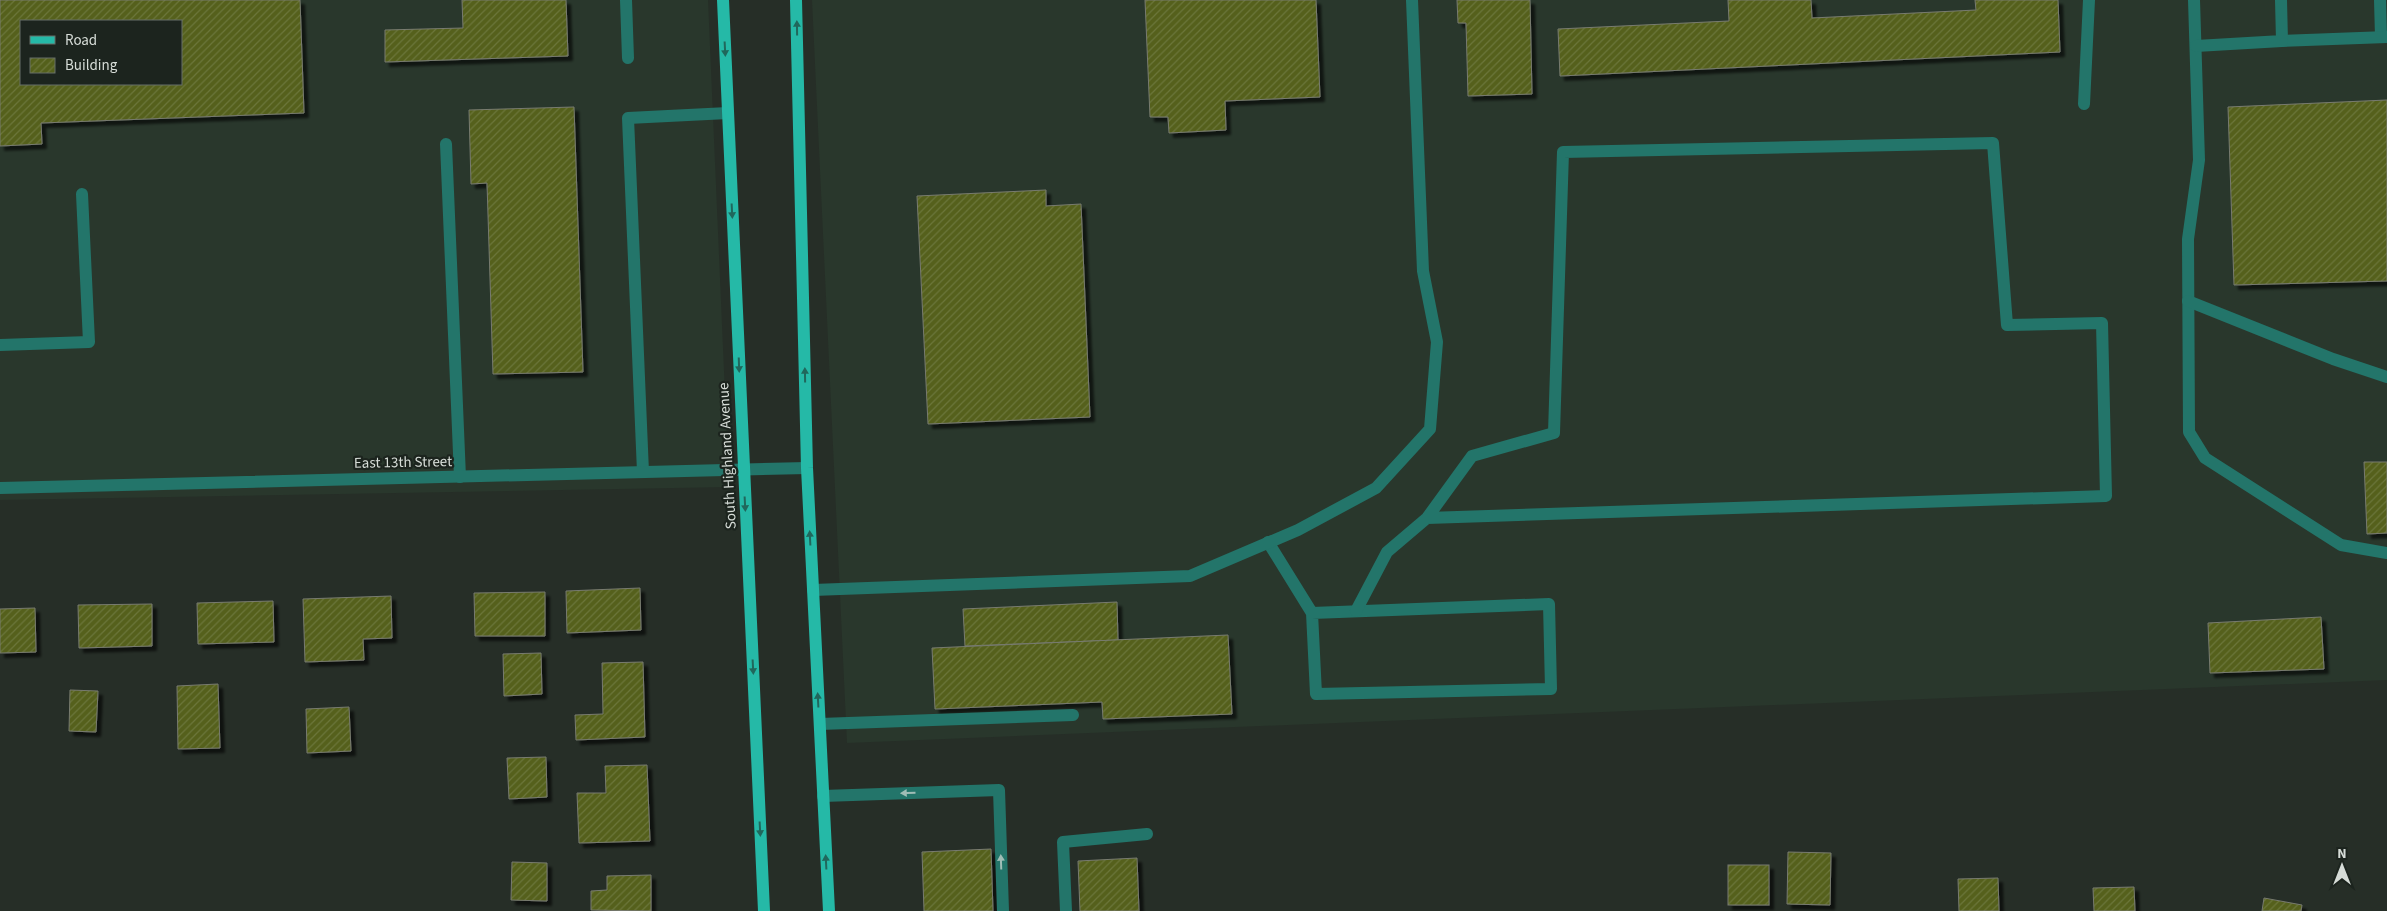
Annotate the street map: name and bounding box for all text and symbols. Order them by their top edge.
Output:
legend [20,20,182,85]
one-way arrow [792,20,800,36]
text: Road [65,30,97,51]
one-way arrow [722,41,730,57]
text: Building [65,55,118,76]
one-way arrow [729,203,737,219]
one-way arrow [735,357,743,373]
one-way arrow [801,367,809,383]
street label: South Highland Avenue [713,382,742,530]
street label: East 13th Street [354,451,452,474]
one-way arrow [742,497,750,513]
one-way arrow [806,529,814,545]
one-way arrow [749,659,757,675]
one-way arrow [814,692,822,708]
one-way arrow [900,789,916,797]
one-way arrow [757,821,765,837]
north arrow [2317,841,2367,891]
text: N [2337,844,2347,864]
one-way arrow [822,854,830,870]
one-way arrow [997,854,1005,870]

